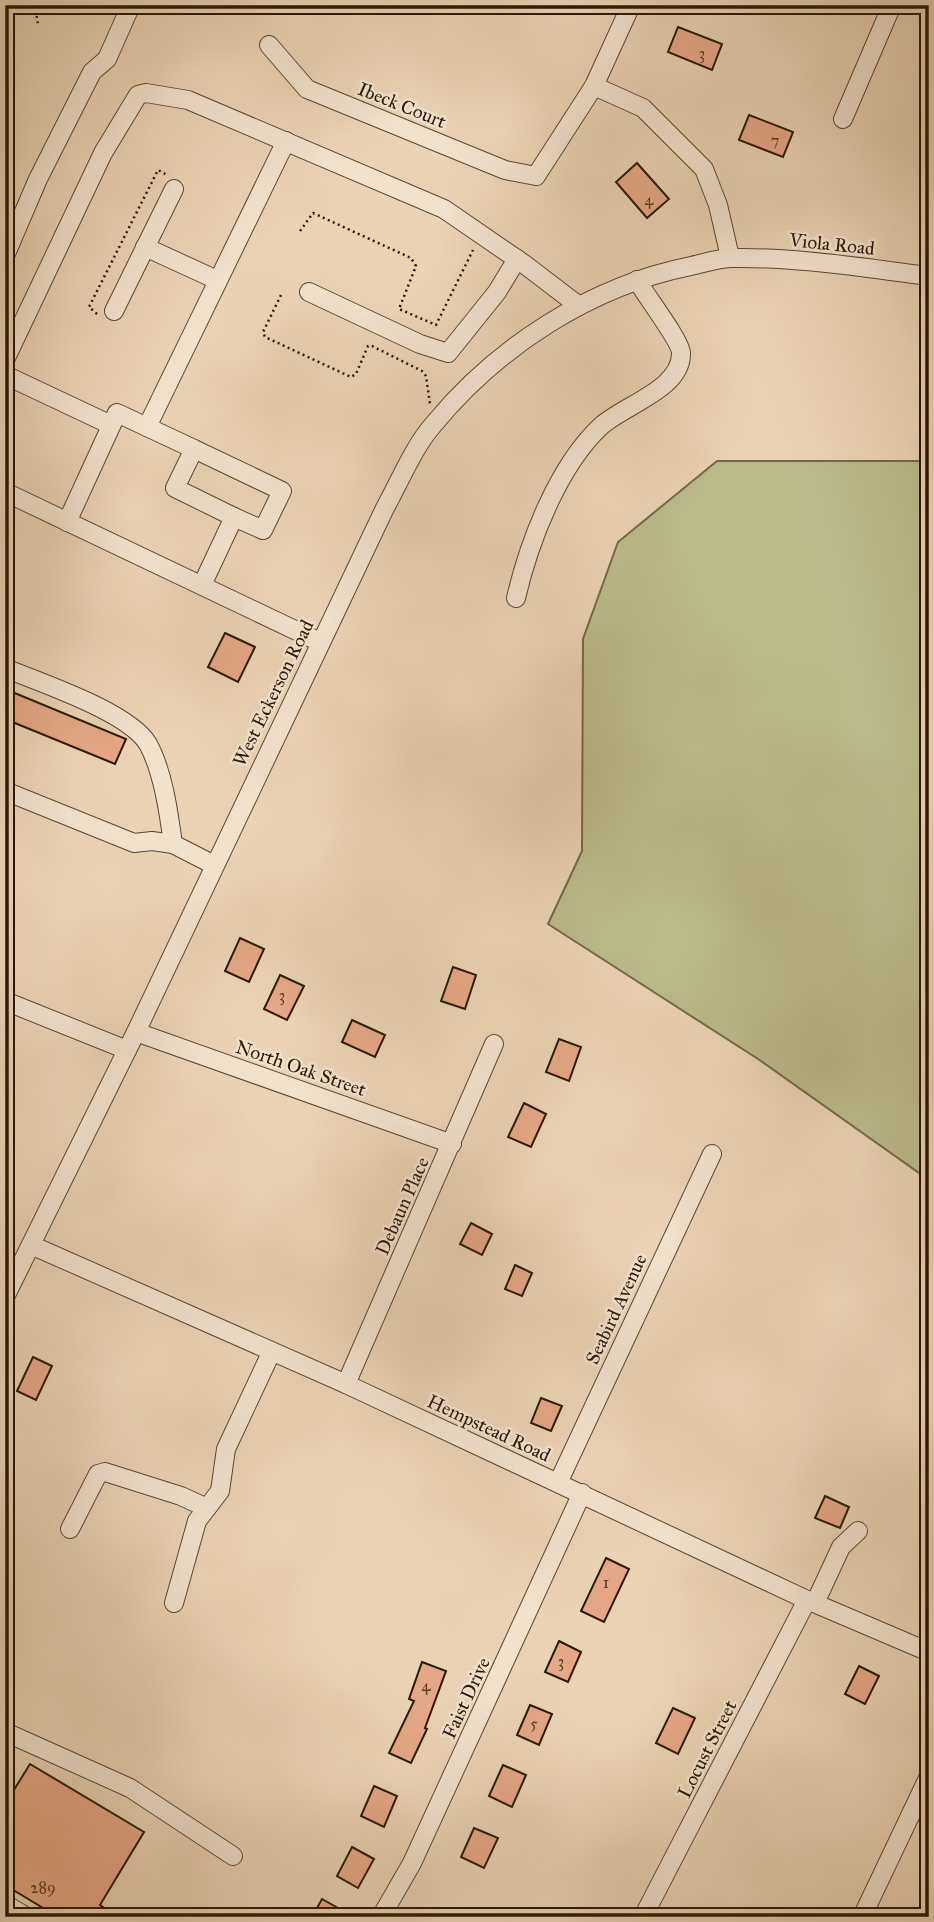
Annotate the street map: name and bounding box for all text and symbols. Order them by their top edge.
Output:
house number: 3 [699,44,705,63]
street label: Ibeck Court [355,77,450,133]
house number: 7 [771,131,779,150]
house number: 4 [645,190,655,209]
street label: Viola Road [787,228,876,260]
street label: West Eckerson Road [228,616,319,770]
house number: 3 [279,986,285,1005]
street label: North Oak Street [233,1035,370,1101]
street label: Debaun Place [370,1153,434,1258]
street label: Seabird Avenue [580,1250,652,1368]
street label: Hempstead Road [424,1389,555,1467]
house number: 1 [603,1573,609,1592]
house number: 3 [558,1652,564,1671]
street label: Faist Drive [437,1654,495,1742]
house number: 4 [422,1676,432,1695]
street label: Locust Street [672,1696,742,1802]
house number: 5 [530,1714,538,1733]
house number: 289 [31,1878,56,1897]

